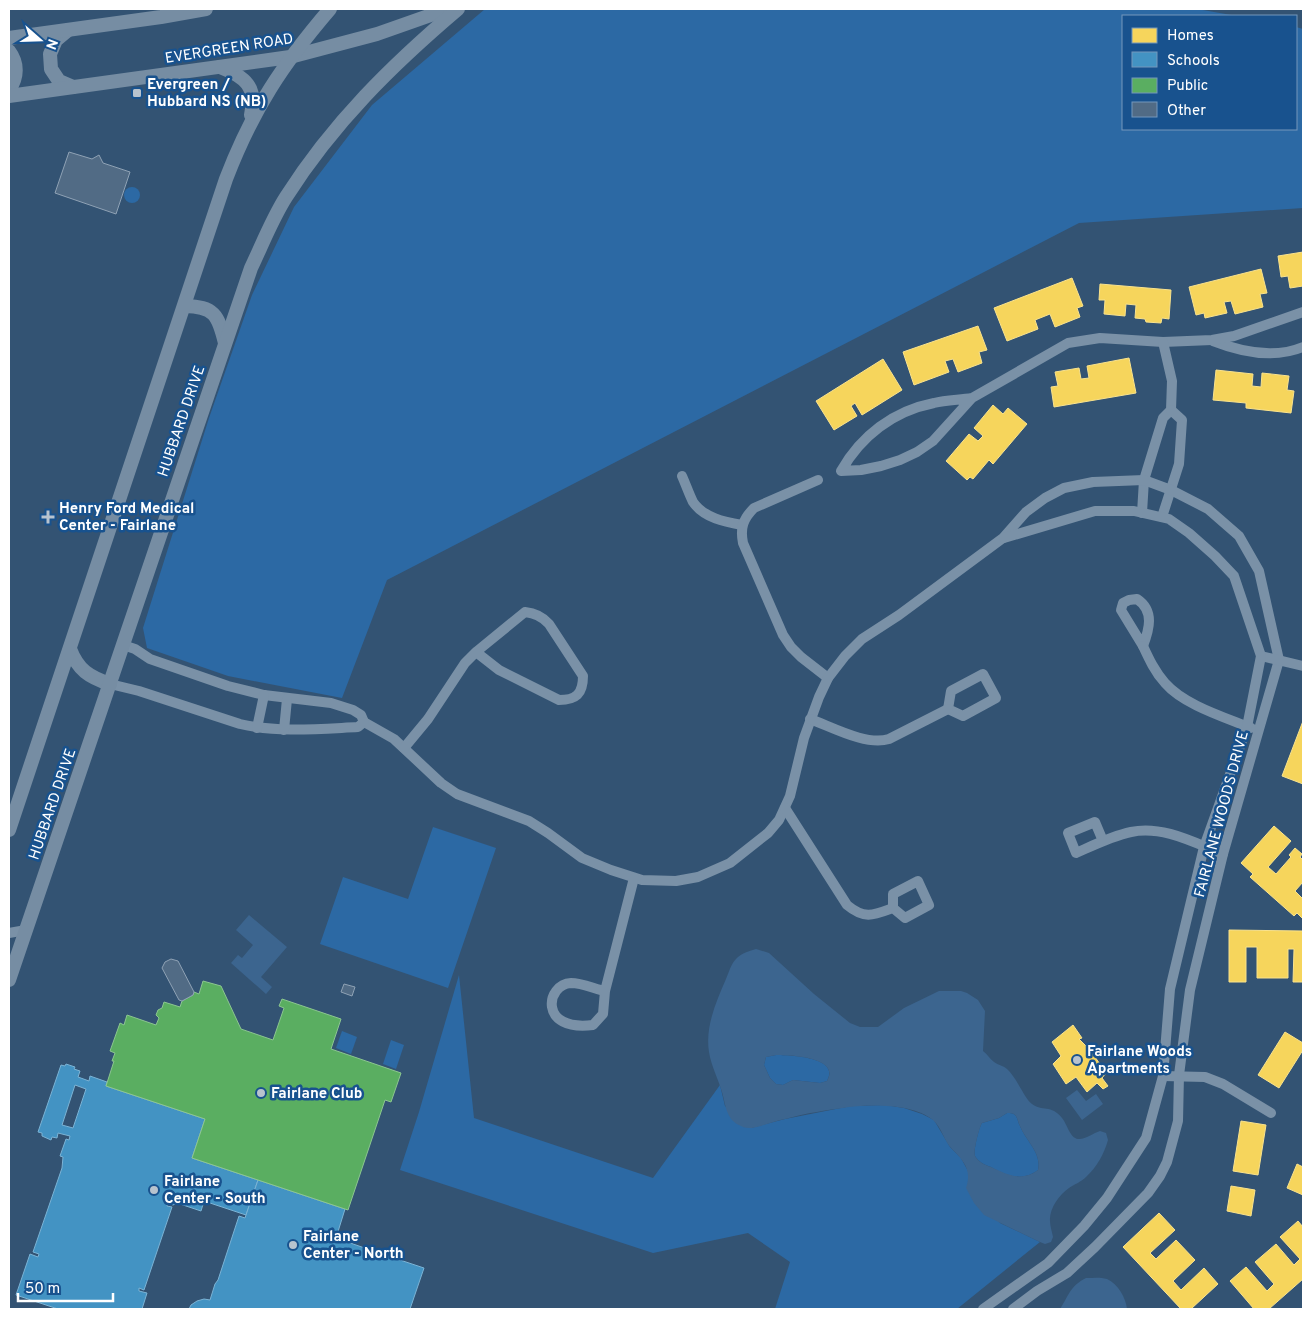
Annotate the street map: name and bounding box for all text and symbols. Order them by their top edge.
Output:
north arrow [15,15,65,65]
legend [1122,15,1297,130]
text: Homes [1167,27,1214,46]
street label: EVERGREEN ROAD [164,30,295,69]
text: N [41,36,61,52]
text: Schools [1167,52,1220,71]
place label: Evergreen / Hubbard NS (NB) [147,76,266,112]
text: Public [1167,77,1208,96]
marker: Evergreen / Hubbard NS (NB) [131,87,143,99]
text: Other [1167,102,1206,121]
street label: HUBBARD DRIVE [154,363,210,480]
place label: Henry Ford Medical Center - Fairlane [59,500,194,536]
marker: Henry Ford Medical Center - Fairlane [41,510,55,524]
street label: FAIRLANE WOODS DRIVE [1191,729,1254,900]
street label: HUBBARD DRIVE [25,746,81,863]
place label: Fairlane Woods Apartments [1087,1043,1192,1079]
marker: Fairlane Woods Apartments [1071,1054,1083,1066]
place label: Fairlane Club [271,1085,362,1104]
marker: Fairlane Club [255,1087,267,1099]
place label: Fairlane Center - South [164,1173,266,1209]
marker: Fairlane Center - South [148,1184,160,1196]
place label: Fairlane Center - North [303,1228,404,1264]
marker: Fairlane Center - North [287,1239,299,1251]
scale bar [18,1270,112,1302]
text: 50 m [25,1280,60,1299]

